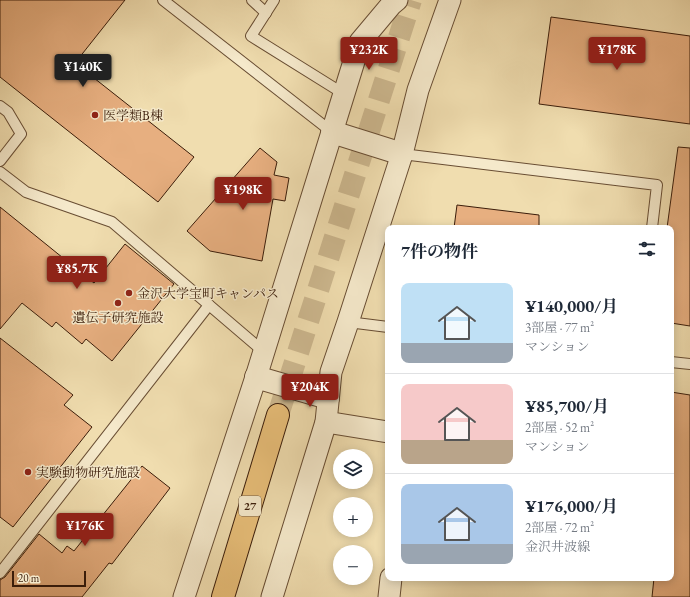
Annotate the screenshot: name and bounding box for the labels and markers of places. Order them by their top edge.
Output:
pin: ¥232K [341,37,397,71]
pin: ¥178K [589,37,645,71]
pin: ¥140K [55,54,111,88]
place label: 医学類B棟 [103,107,163,124]
marker: 医学類B棟 [90,110,100,120]
pin: ¥198K [215,177,271,211]
pin: ¥85.7K [44,256,110,290]
place label: 金沢大学宝町キャンパス [137,285,279,302]
marker: 金沢大学宝町キャンパス [124,288,134,298]
marker: 遺伝子研究施設 [113,298,123,308]
place label: 遺伝子研究施設 [72,309,164,326]
pin: ¥204K [282,374,338,408]
place label: 実験動物研究施設 [36,464,140,481]
marker: 実験動物研究施設 [23,467,33,477]
pin: ¥176K [57,513,113,547]

